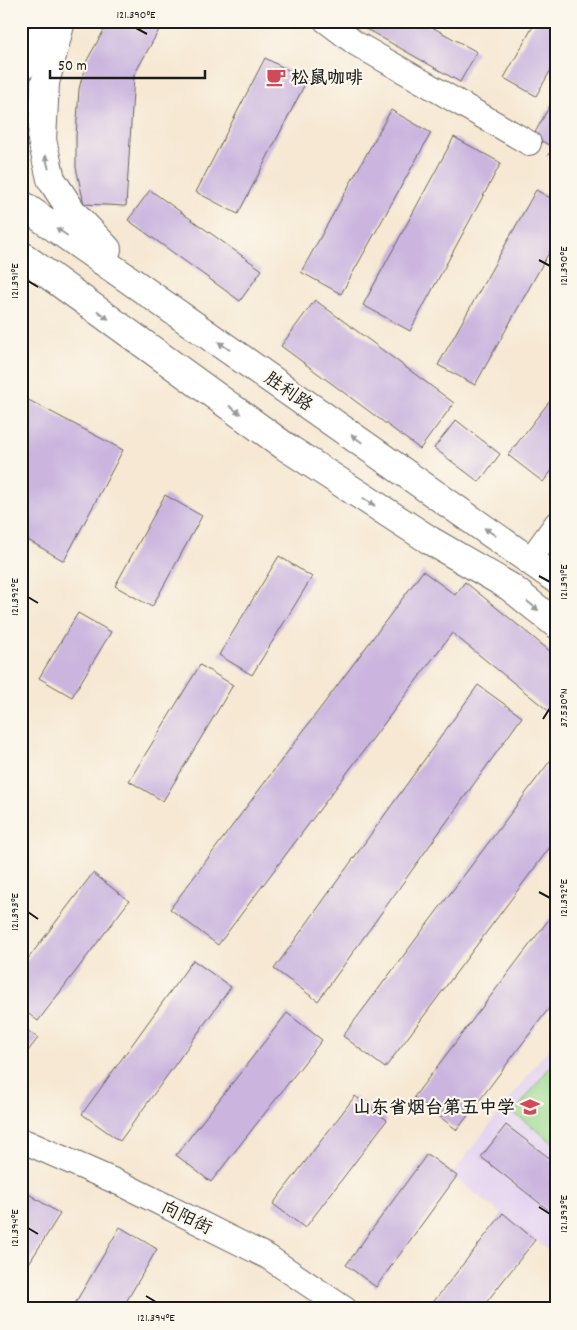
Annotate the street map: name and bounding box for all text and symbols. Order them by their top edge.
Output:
text: 121.390°E [116,7,156,24]
scale bar [50,48,205,80]
text: 50 m [58,56,87,78]
cafe icon: 松鼠咖啡 [265,66,287,88]
place label: 松鼠咖啡 [291,67,363,92]
one-way arrow [43,155,51,170]
one-way arrow [55,227,69,237]
text: 121.390°E [556,246,573,286]
text: 121.391°E [7,263,24,299]
one-way arrow [96,310,110,320]
one-way arrow [217,341,230,351]
street label: 胜利路 [258,367,317,419]
one-way arrow [228,405,242,415]
one-way arrow [350,434,364,444]
one-way arrow [362,497,376,507]
one-way arrow [483,527,497,537]
text: 121.391°E [556,564,573,600]
text: 121.392°E [7,578,24,616]
one-way arrow [526,600,539,611]
text: 37.530°N [556,688,573,728]
text: 121.392°E [556,879,573,917]
text: 121.393°E [7,892,24,931]
school or university icon: 山东省烟台第五中学 [519,1096,541,1118]
place label: 山东省烟台第五中学 [353,1097,515,1122]
text: 121.393°E [556,1194,573,1233]
street label: 向阳街 [156,1196,216,1242]
text: 121.394°E [7,1209,24,1247]
text: 121.394°E [137,1310,175,1327]

